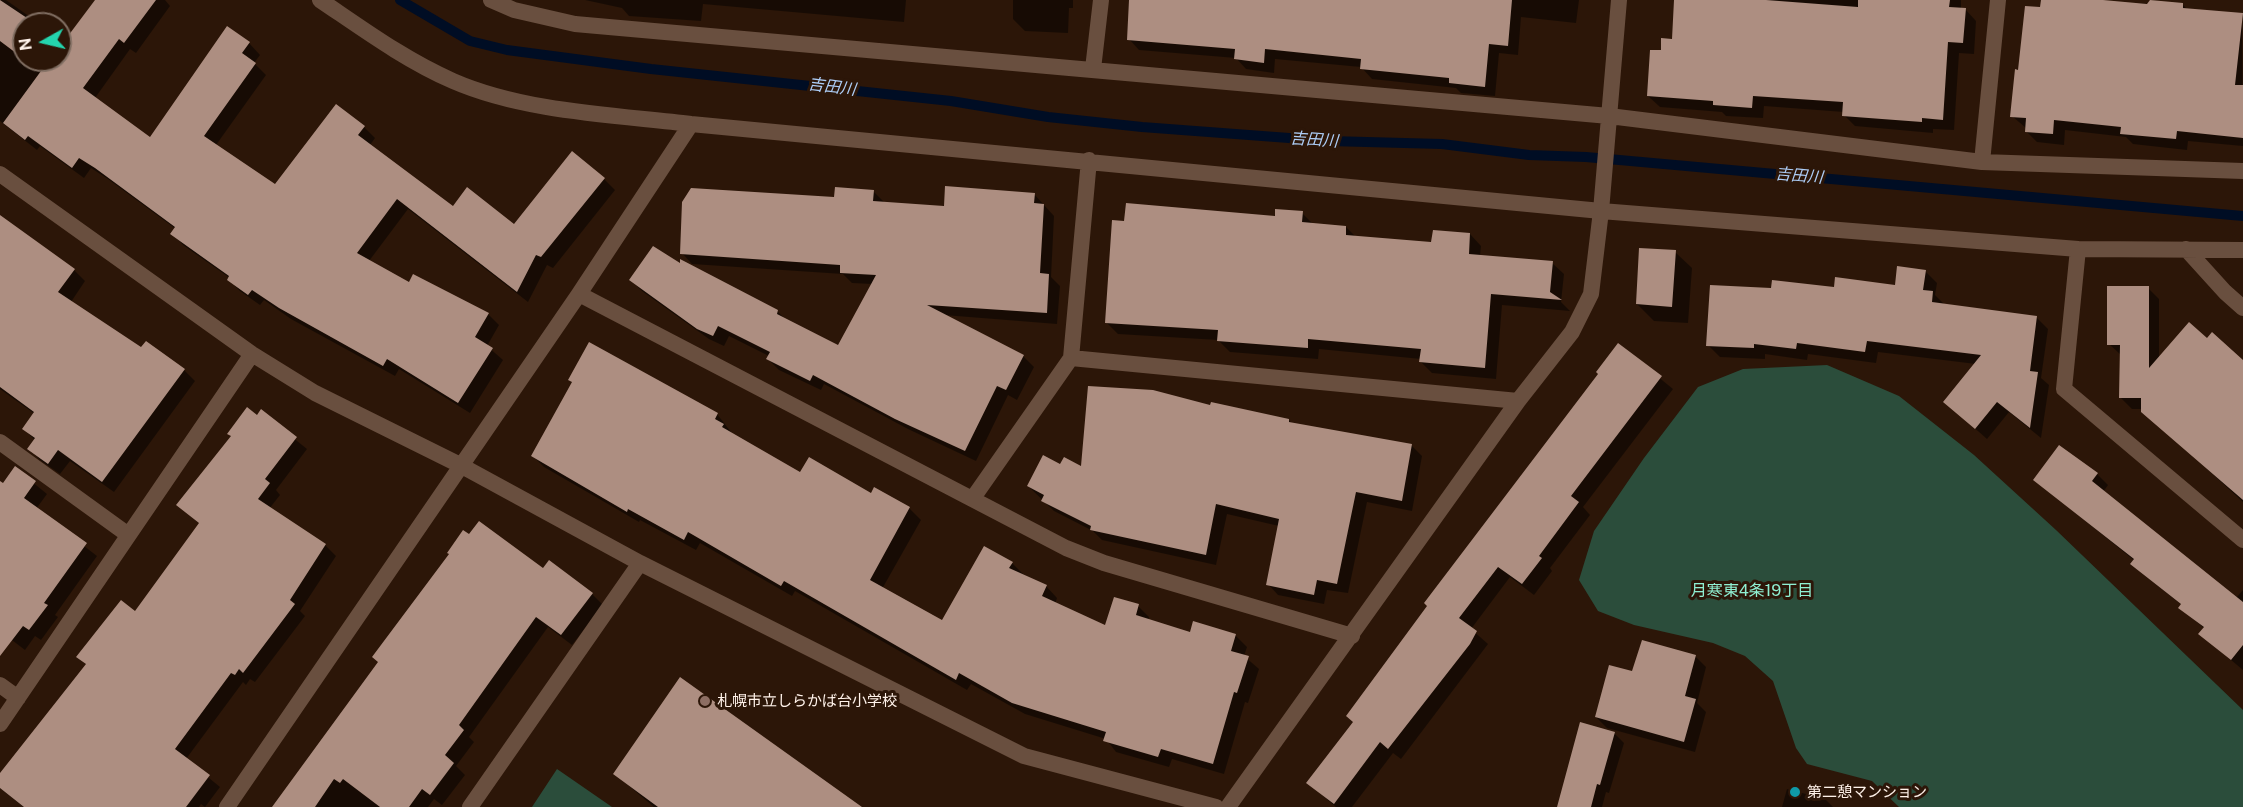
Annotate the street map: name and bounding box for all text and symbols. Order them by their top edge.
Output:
north arrow [12,12,72,72]
text: N [15,37,36,52]
water label: 吉田川 [807,75,857,99]
water label: 吉田川 [1289,129,1339,151]
water label: 吉田川 [1774,164,1824,188]
district label: 月寒東4条19丁目 [1691,581,1813,601]
place label: 札幌市立しらかば台小学校 [717,692,897,710]
marker: 札幌市立しらかば台小学校 [698,694,712,708]
place label: 第二憩マンション [1807,783,1927,801]
marker: 第二憩マンション [1788,785,1802,799]

